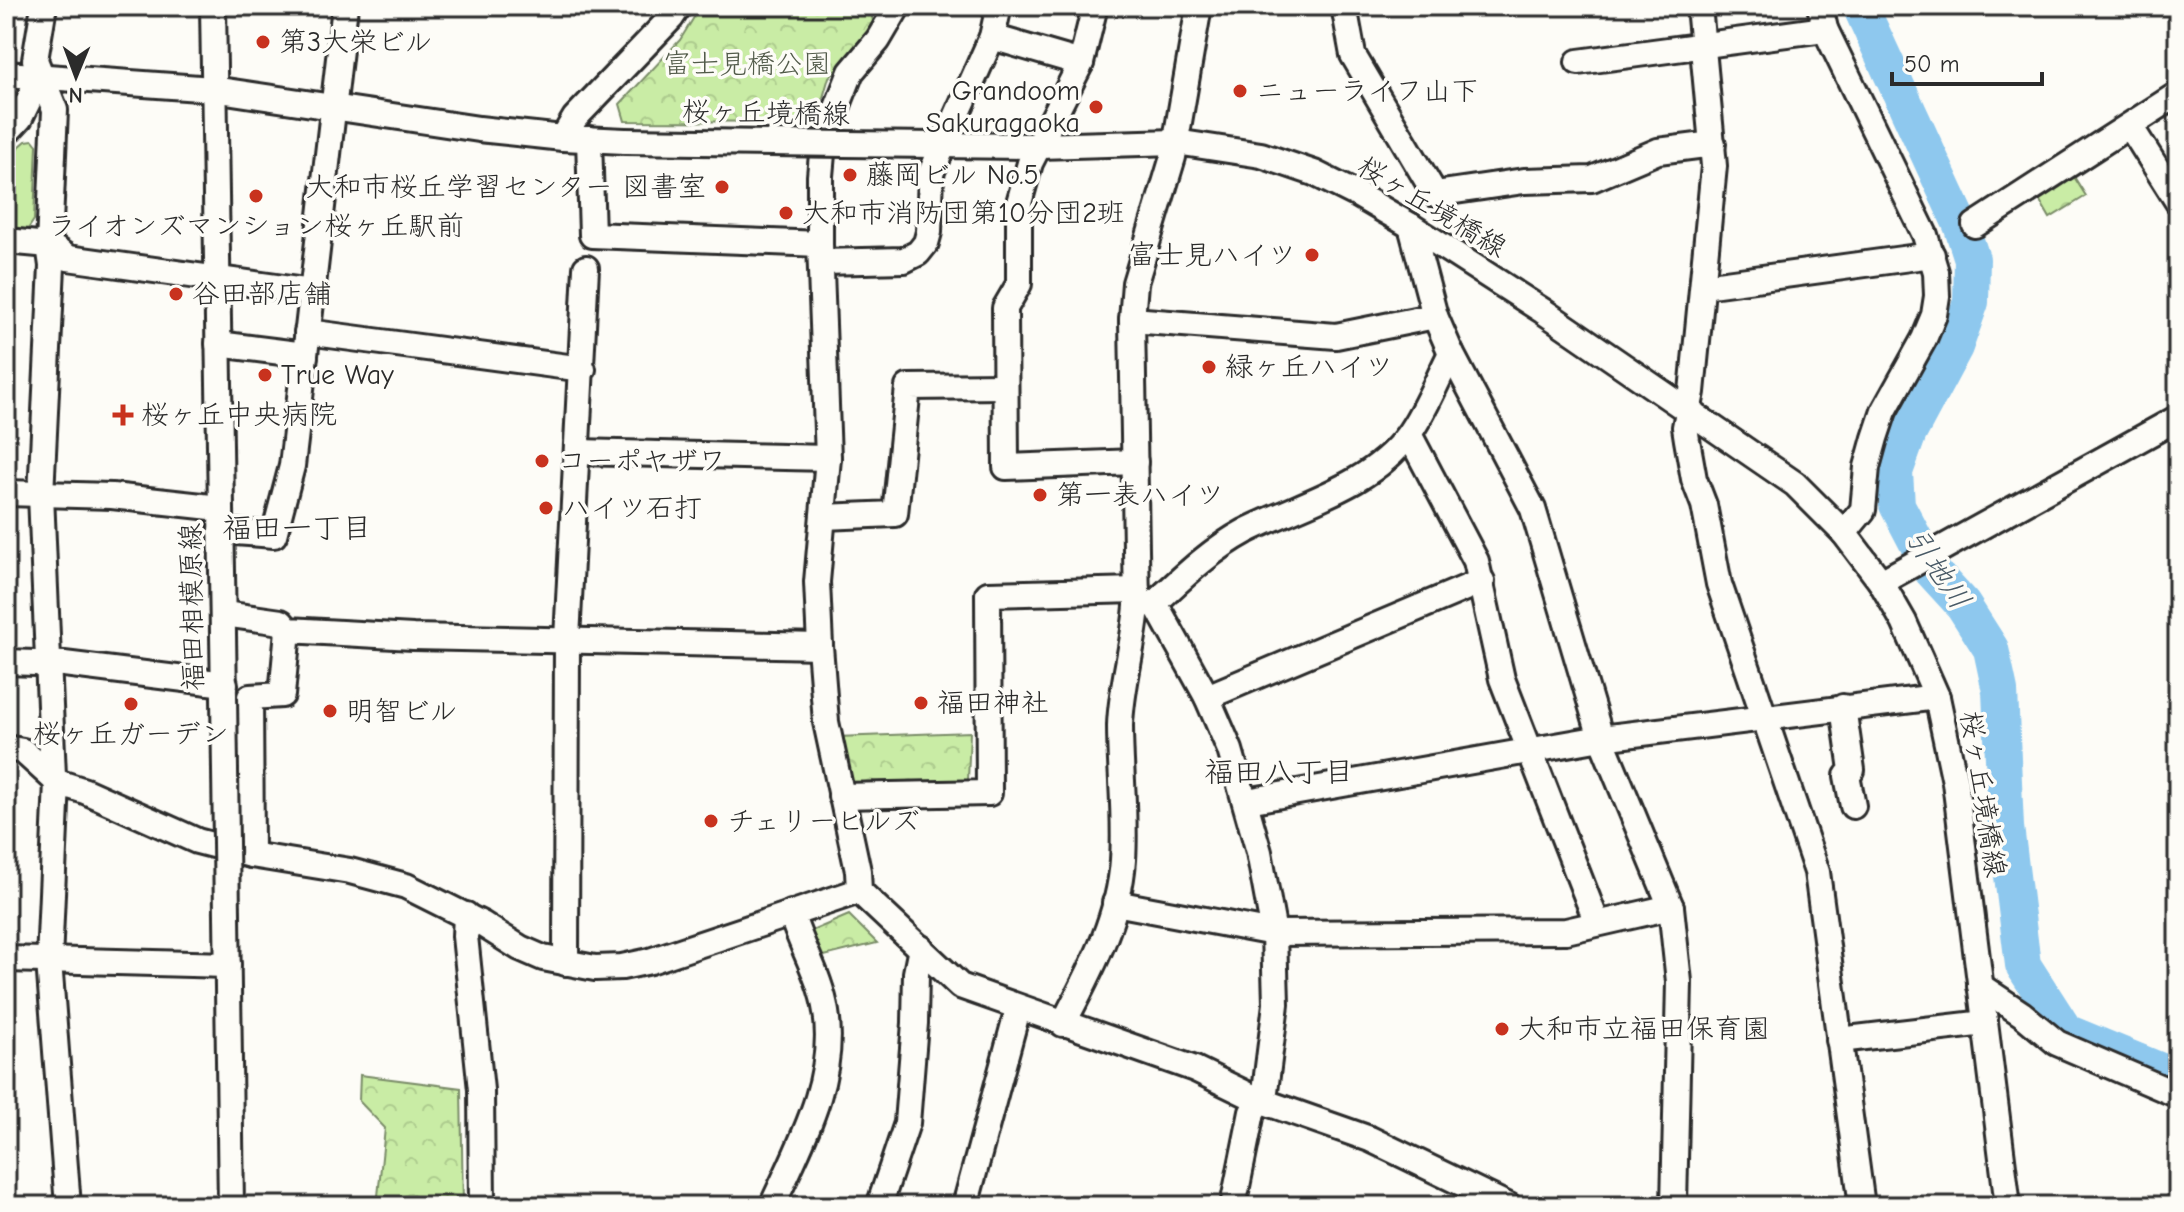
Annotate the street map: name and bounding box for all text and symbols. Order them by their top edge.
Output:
place label: 第3大栄ビル [279,26,433,58]
marker: 第3大栄ビル [254,33,272,51]
north arrow [36,36,116,116]
scale bar [1892,36,2042,86]
park label: 富士見橋公園 [663,48,831,80]
text: 50 m [1904,50,1960,78]
place label: Grandoom Sakuragaoka [926,75,1080,139]
place label: ニューライフ山下 [1256,75,1479,107]
text: N [68,82,83,108]
marker: ニューライフ山下 [1231,82,1249,100]
street label: 桜ヶ丘境橋線 [682,96,850,130]
marker: Grandoom Sakuragaoka [1087,98,1105,116]
street label: 桜ヶ丘境橋線 [1352,150,1512,264]
place label: 藤岡ビル No.5 [866,159,1039,191]
marker: 藤岡ビル No.5 [841,166,859,184]
place label: 大和市桜丘学習センター 図書室 [306,171,706,203]
marker: 大和市桜丘学習センター 図書室 [713,178,731,196]
marker: ライオンズマンション桜ヶ丘駅前 [247,187,265,205]
place label: 大和市消防団第10分団2班 [802,197,1125,229]
marker: 大和市消防団第10分団2班 [777,204,795,222]
place label: ライオンズマンション桜ヶ丘駅前 [48,210,464,242]
place label: 富士見ハイツ [1128,239,1296,271]
marker: 富士見ハイツ [1303,246,1321,264]
place label: 谷田部店舗 [192,278,332,310]
marker: 谷田部店舗 [167,285,185,303]
place label: 緑ヶ丘ハイツ [1225,351,1393,383]
marker: 緑ヶ丘ハイツ [1200,358,1218,376]
place label: True Way [281,359,394,391]
marker: True Way [256,366,274,384]
place label: 桜ヶ丘中央病院 [141,399,337,431]
marker: 桜ヶ丘中央病院 [112,404,134,426]
place label: コーポヤザワ [558,445,726,477]
marker: コーポヤザワ [533,452,551,470]
place label: 第一表ハイツ [1056,479,1224,511]
marker: 第一表ハイツ [1031,486,1049,504]
place label: ハイツ石打 [562,492,702,524]
marker: ハイツ石打 [537,499,555,517]
district label: 福田一丁目 [222,511,372,546]
water label: 引地川 [1898,522,1978,616]
street label: 福田相模原線 [175,523,209,691]
place label: 福田神社 [937,687,1049,719]
marker: 福田神社 [912,694,930,712]
marker: 桜ヶ丘ガーデン [122,695,140,713]
place label: 明智ビル [346,695,457,727]
marker: 明智ビル [321,702,339,720]
street label: 桜ヶ丘境橋線 [1954,709,2012,879]
place label: 桜ヶ丘ガーデン [33,718,229,750]
district label: 福田八丁目 [1204,755,1354,790]
place label: チェリーヒルズ [727,805,920,837]
marker: チェリーヒルズ [702,812,720,830]
place label: 大和市立福田保育園 [1518,1013,1770,1045]
marker: 大和市立福田保育園 [1493,1020,1511,1038]

